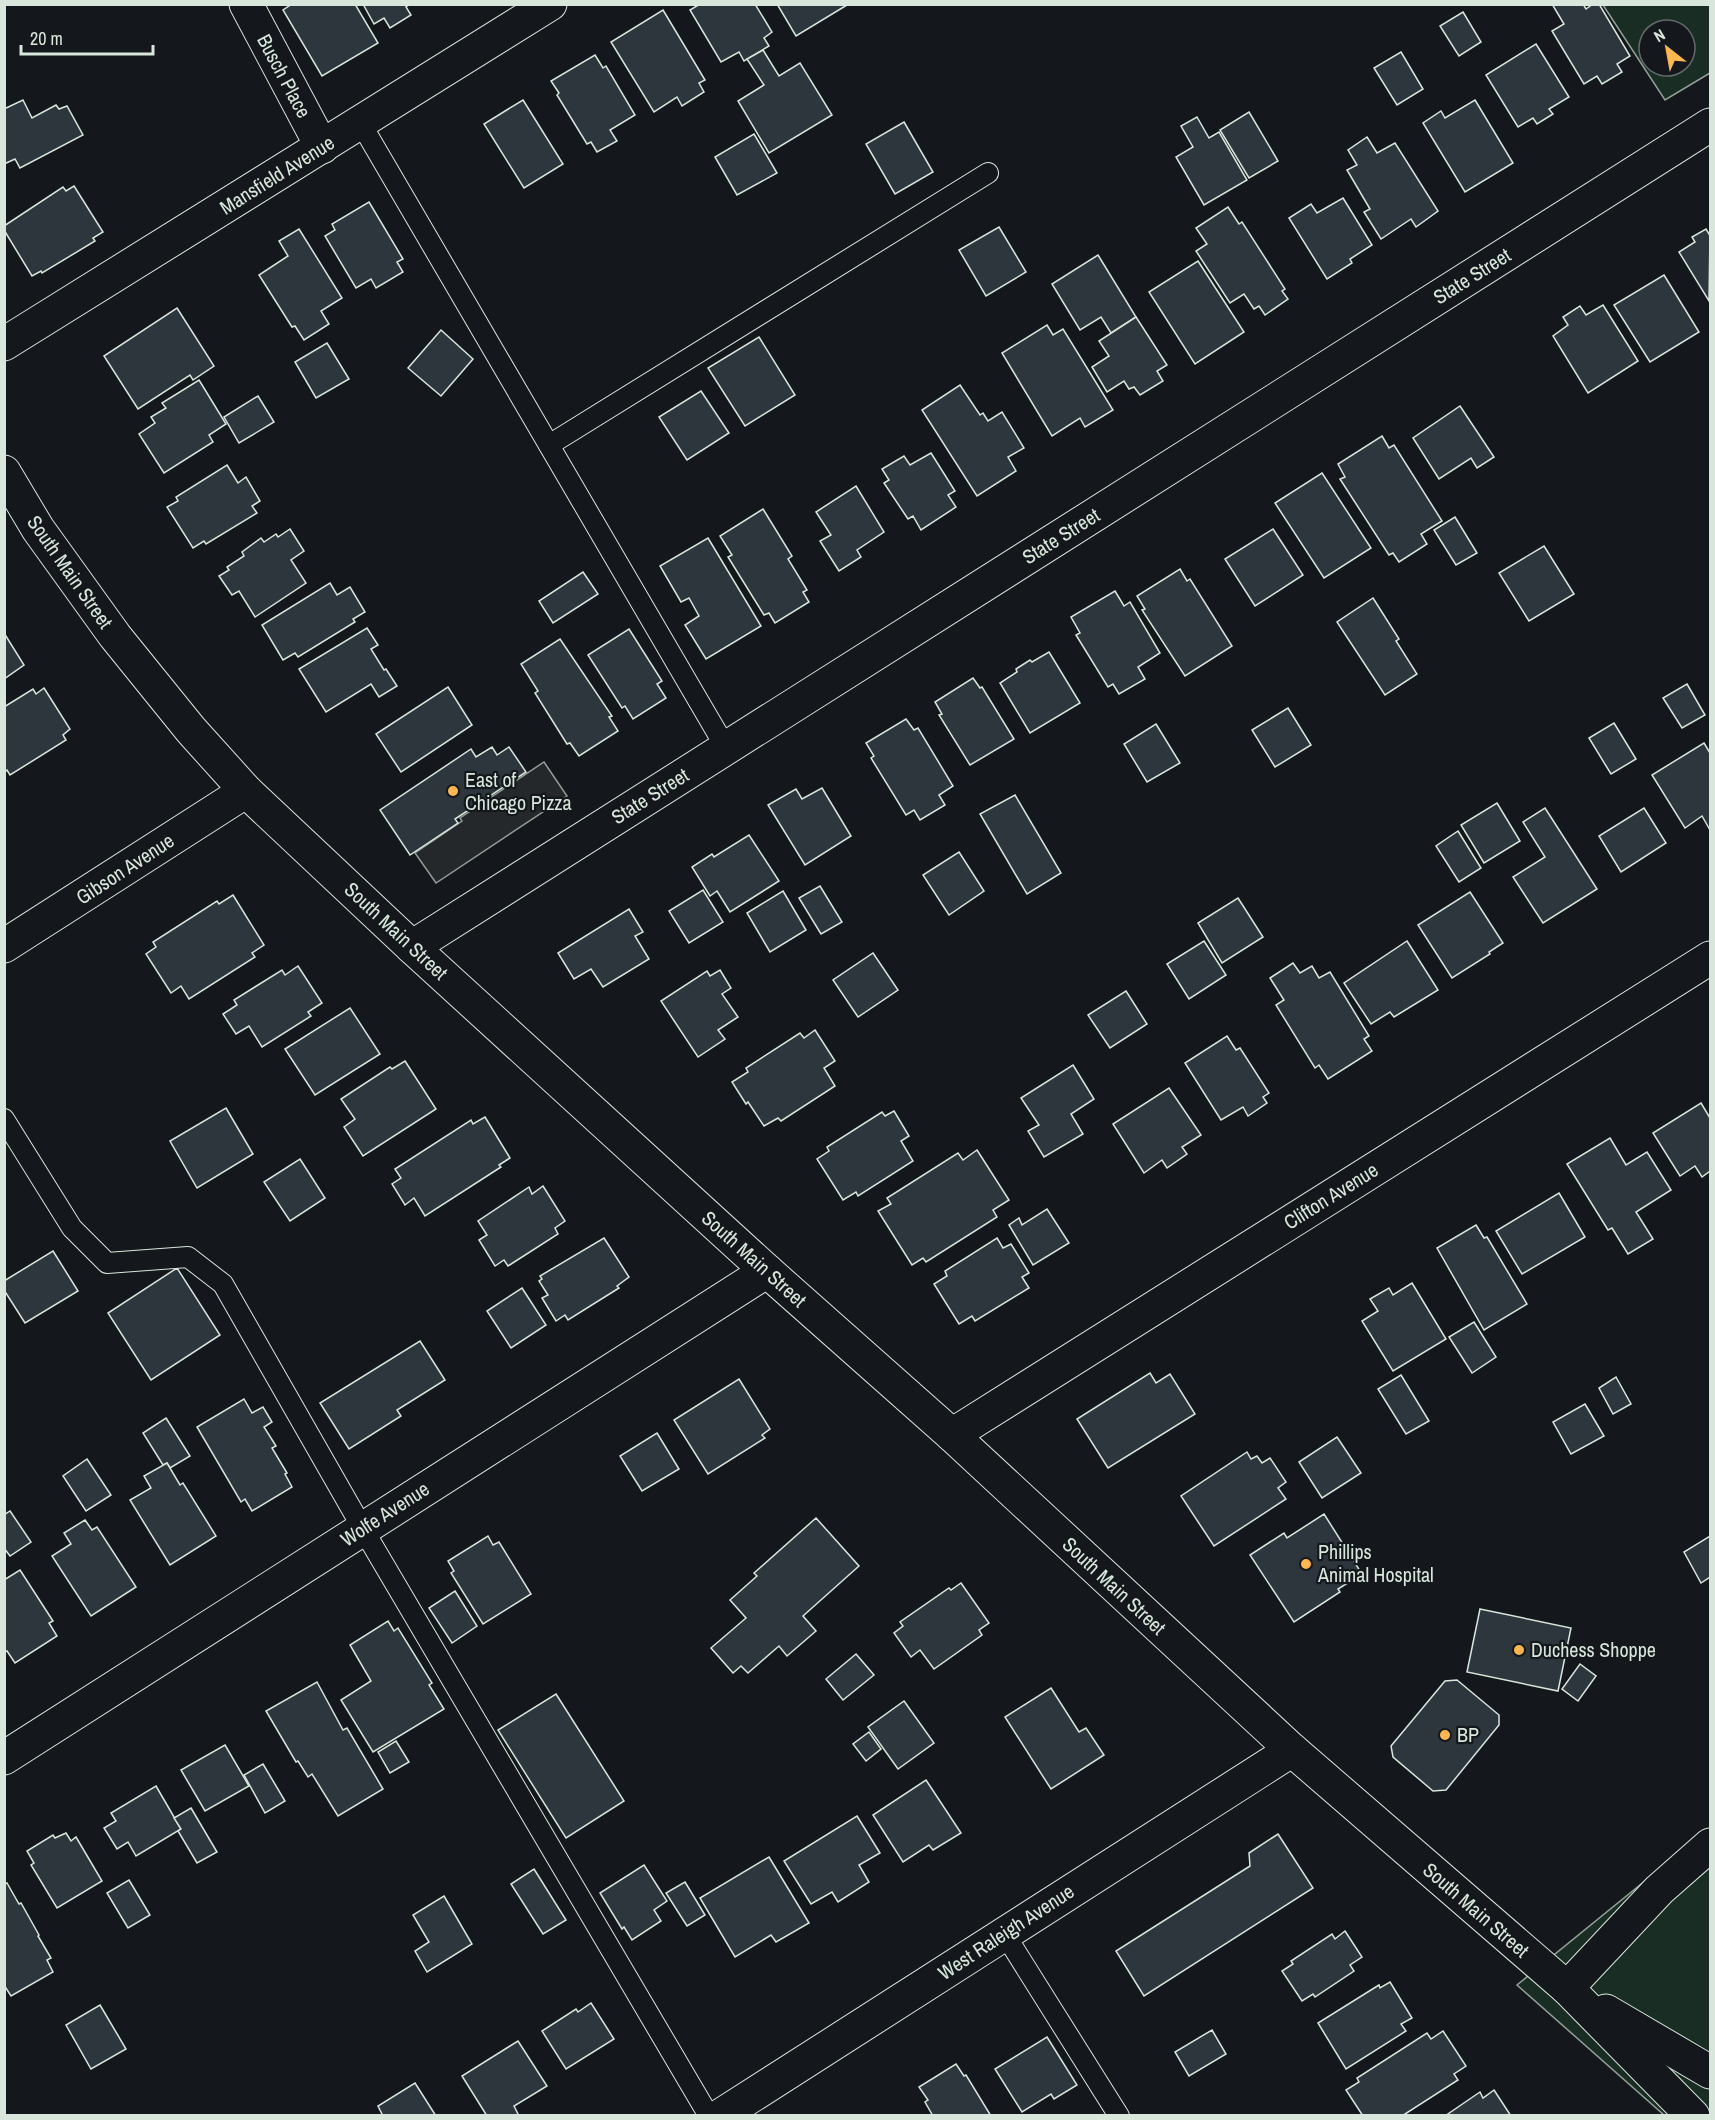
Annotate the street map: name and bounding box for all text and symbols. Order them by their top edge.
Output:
scale bar [21,18,153,56]
north arrow [1637,18,1697,78]
text: N [1650,23,1669,47]
text: 20 m [30,26,63,51]
street label: Busch Place [251,29,318,122]
street label: Mansfield Avenue [214,129,339,220]
street label: State Street [1428,241,1516,310]
street label: State Street [1017,501,1105,570]
street label: South Main Street [21,510,120,634]
street label: State Street [606,761,694,830]
place label: East of Chicago Pizza [465,766,572,816]
marker: East of Chicago Pizza [446,784,460,798]
street label: Gibson Avenue [70,827,179,910]
street label: South Main Street [339,876,454,986]
street label: Clifton Avenue [1278,1156,1383,1235]
street label: South Main Street [696,1204,813,1313]
street label: Wolfe Avenue [335,1475,434,1552]
street label: South Main Street [1057,1531,1172,1641]
place label: Phillips Animal Hospital [1317,1538,1434,1588]
marker: Phillips Animal Hospital [1299,1557,1313,1571]
place label: Duchess Shoppe [1531,1636,1656,1663]
marker: Duchess Shoppe [1512,1643,1526,1657]
place label: BP [1457,1721,1479,1748]
marker: BP [1438,1728,1452,1742]
street label: South Main Street [1418,1856,1535,1963]
street label: West Raleigh Avenue [932,1877,1079,1986]

